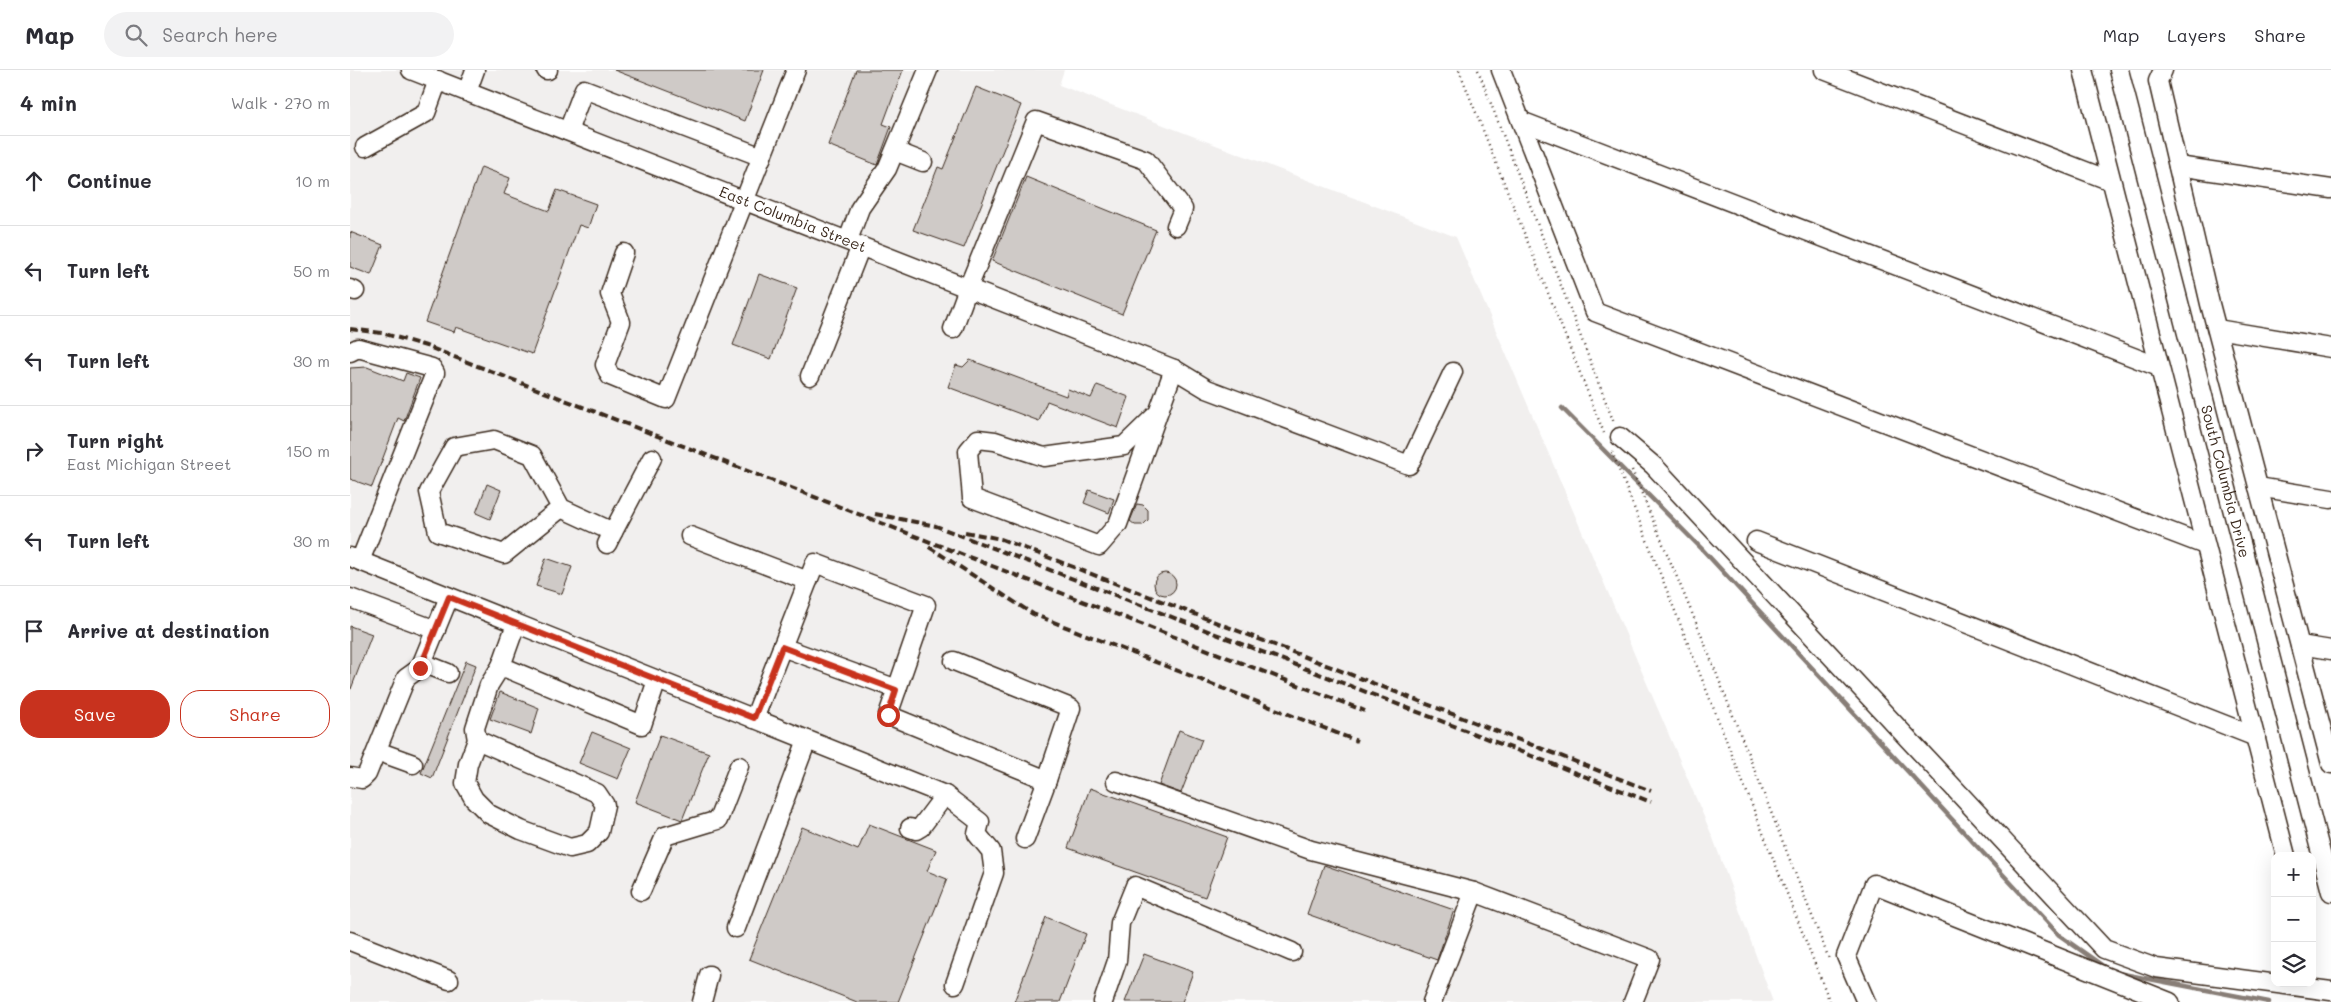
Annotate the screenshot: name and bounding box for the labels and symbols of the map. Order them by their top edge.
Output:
street label: East Columbia Street [717,181,870,257]
street label: South Columbia Drive [2197,403,2255,560]
route end [409,657,432,680]
route start [877,704,900,727]

